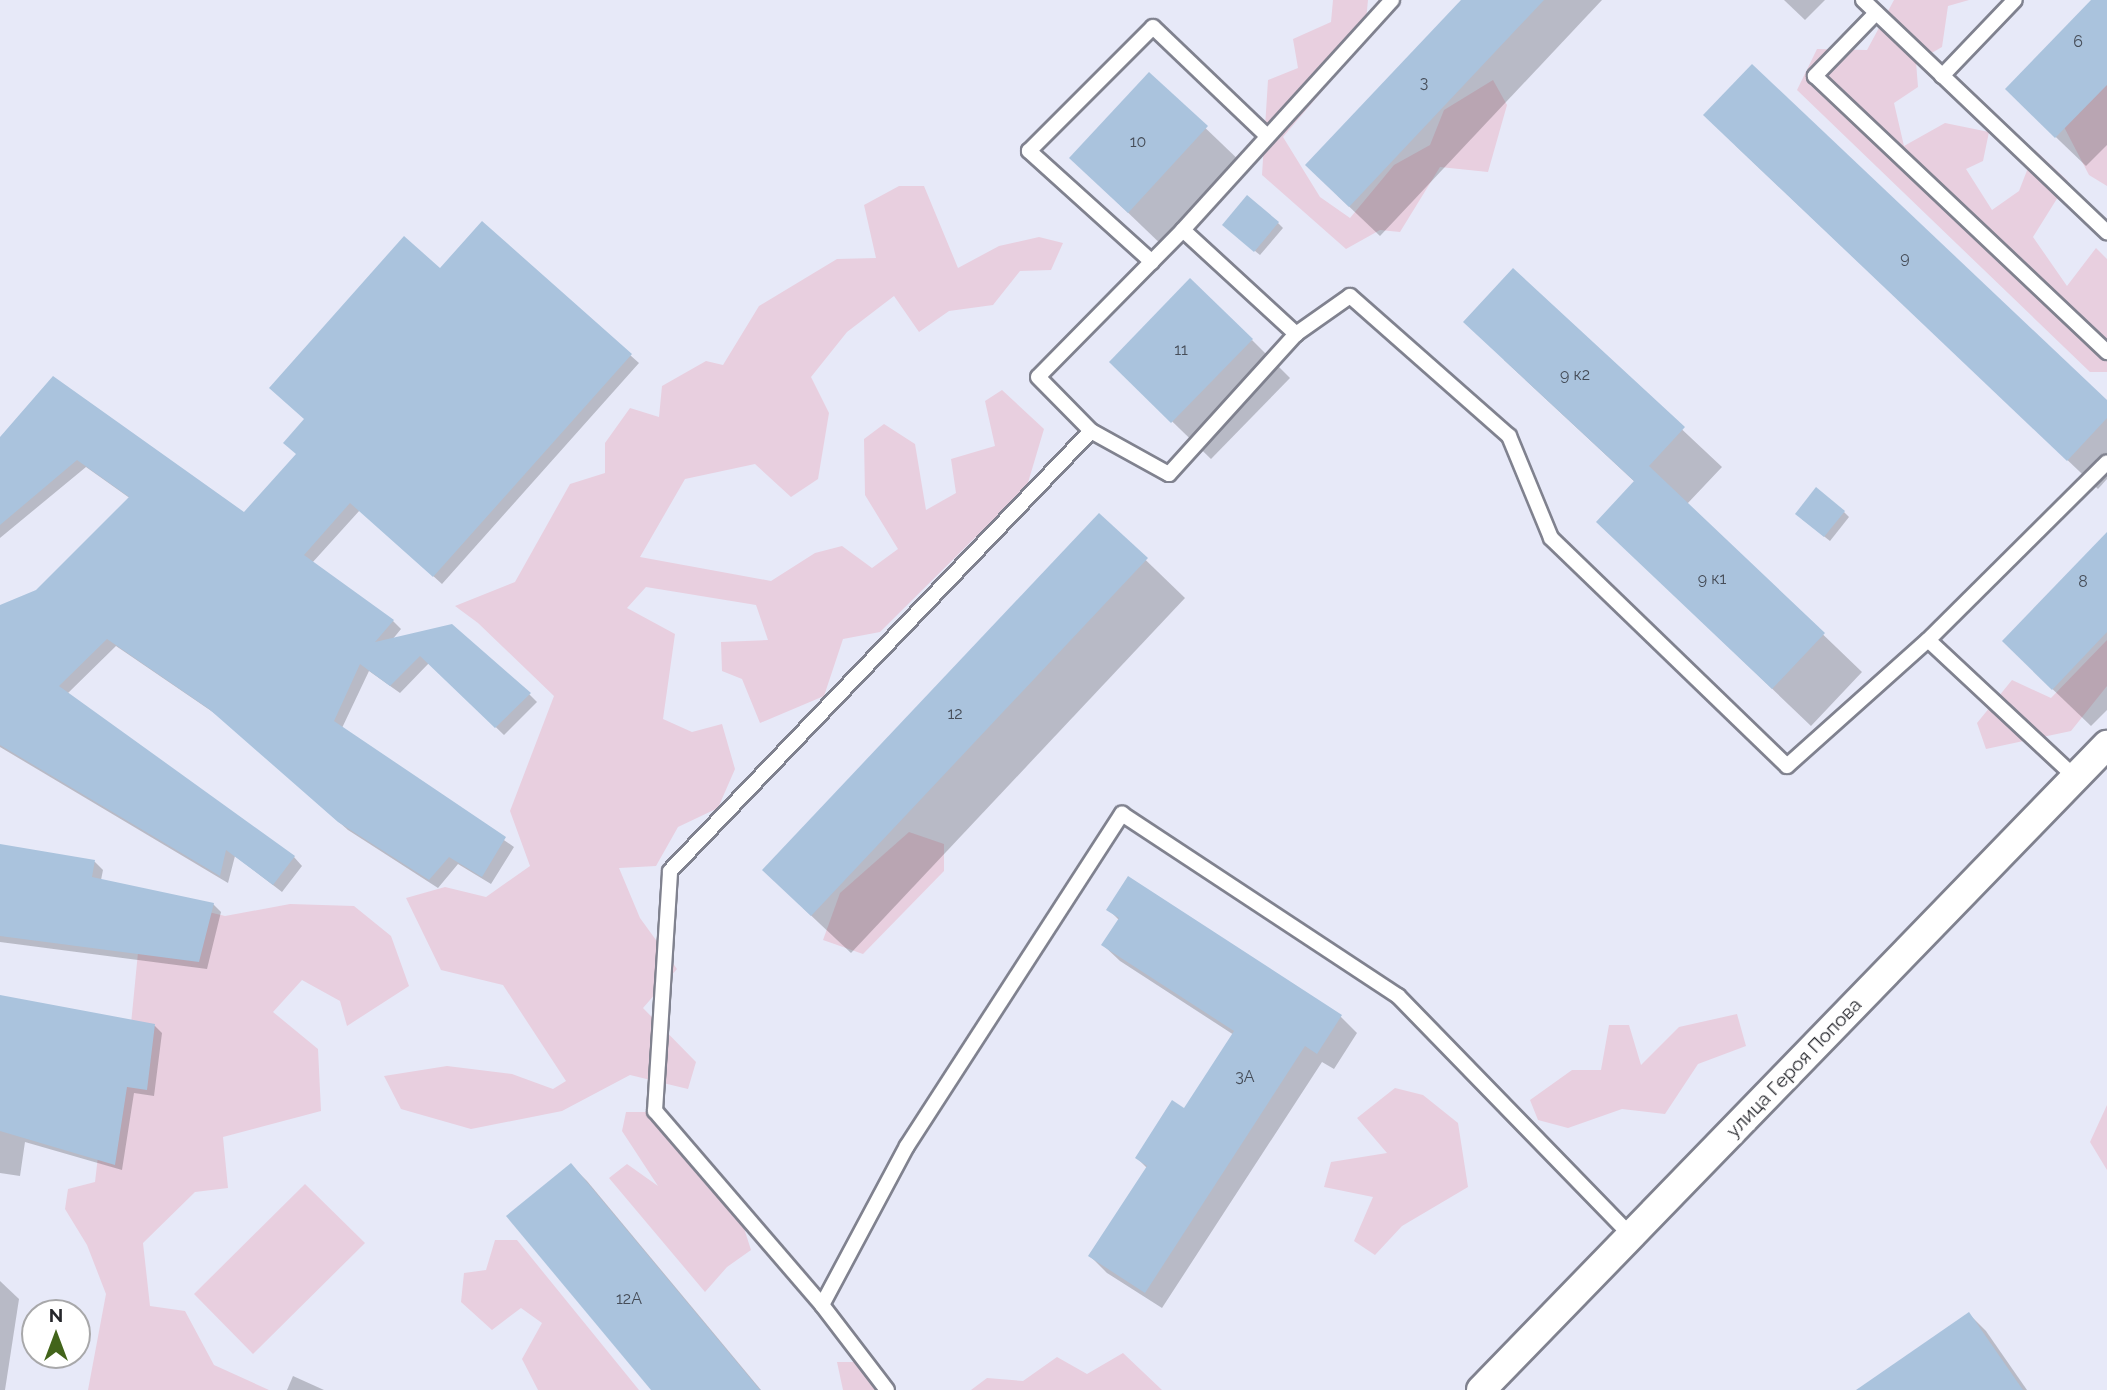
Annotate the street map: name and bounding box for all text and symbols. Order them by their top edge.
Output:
house number: 6 [2073,32,2083,52]
house number: 3 [1420,73,1428,93]
house number: 10 [1130,132,1146,152]
house number: 9 [1900,248,1910,268]
house number: 11 [1174,340,1188,360]
house number: 9 к2 [1560,365,1590,385]
house number: 9 к1 [1698,569,1726,589]
house number: 8 [2078,572,2088,592]
house number: 12 [947,704,963,724]
street label: улица Героя Попова [1722,994,1866,1142]
house number: 3А [1235,1067,1255,1087]
house number: 12А [616,1289,642,1309]
north arrow [21,1299,91,1369]
text: N [49,1304,63,1326]

